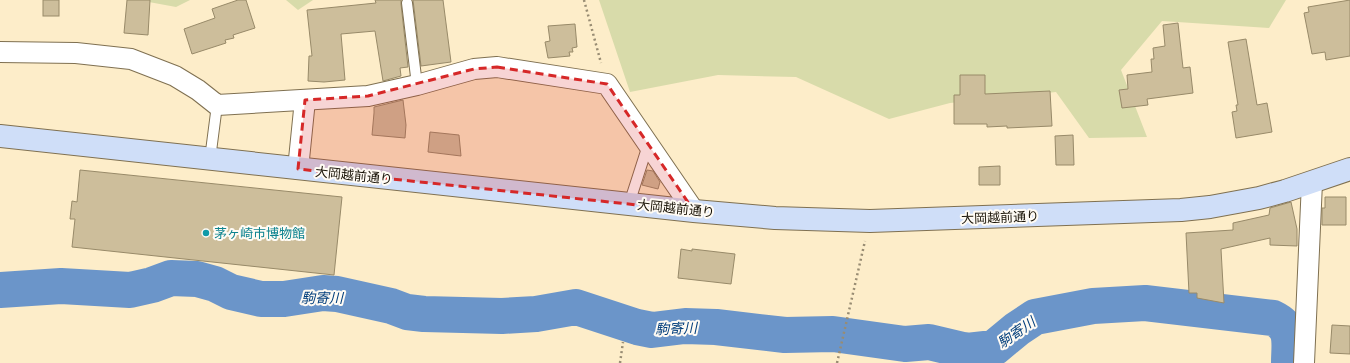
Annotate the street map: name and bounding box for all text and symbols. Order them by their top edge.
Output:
street label: 大岡越前通り [314,162,394,188]
street label: 大岡越前通り [636,195,716,221]
street label: 大岡越前通り [961,207,1039,227]
place label: 茅ヶ崎市博物館 [214,224,305,242]
marker: 茅ヶ崎市博物館 [201,228,211,238]
water label: 駒寄川 [301,288,345,307]
water label: 駒寄川 [993,311,1040,352]
water label: 駒寄川 [655,318,699,338]

